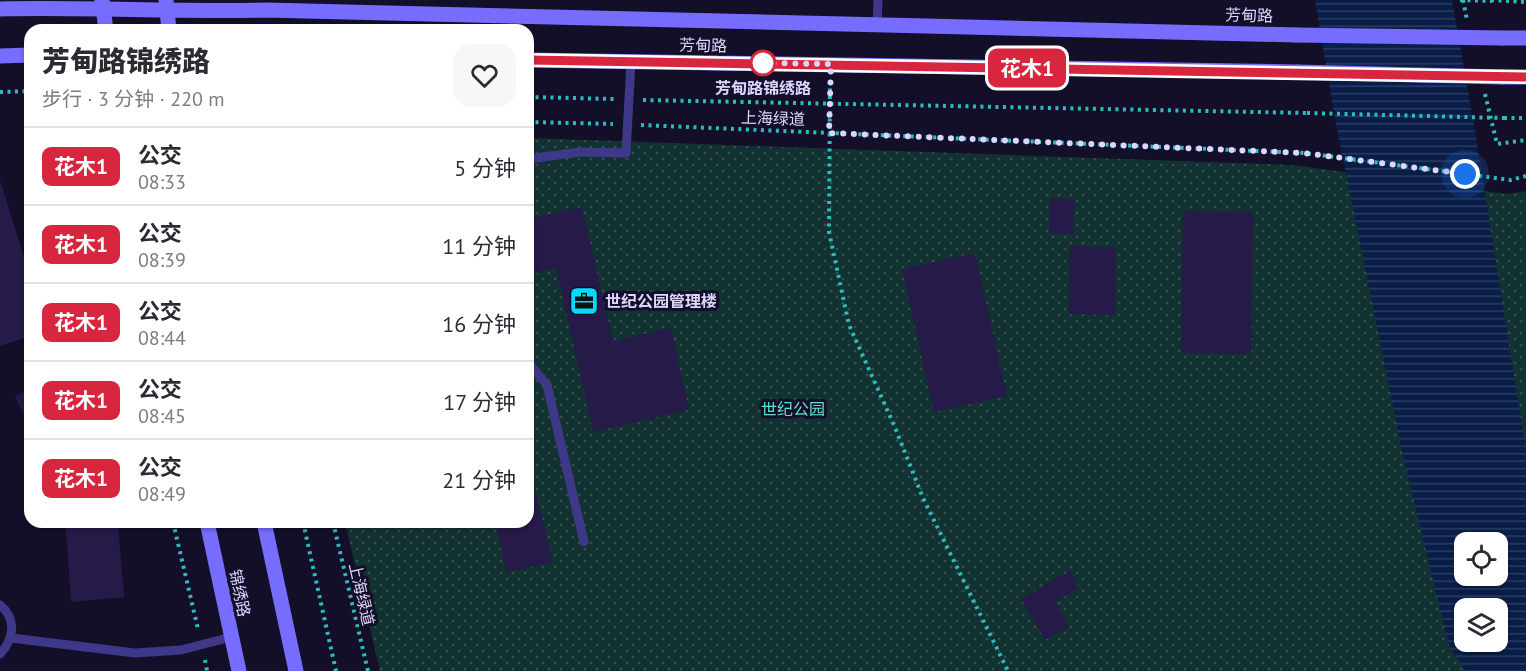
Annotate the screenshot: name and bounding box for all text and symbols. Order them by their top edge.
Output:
street label: 芳甸路 [1225,5,1273,25]
street label: 芳甸路 [679,35,727,55]
text: 芳甸路锦绣路 [42,42,210,79]
button: heart [453,44,516,107]
line badge: 花木1 [992,48,1062,88]
marker: 芳甸路锦绣路 [750,50,776,76]
text: 花木1 [1000,55,1054,82]
place label: 芳甸路锦绣路 [715,78,811,98]
text: 步行 · 3 分钟 · 220 m [42,86,225,112]
street label: 上海绿道 [741,107,805,129]
text: 公交 [138,141,182,169]
text: 花木1 [54,153,108,180]
text: 5 分钟 [454,154,516,182]
your location [1450,159,1480,189]
text: 08:33 [138,169,186,195]
text: 公交 [138,219,182,247]
text: 花木1 [54,231,108,258]
text: 11 分钟 [442,232,516,260]
text: 08:39 [138,247,186,273]
office icon: 世纪公园管理楼 [568,285,600,317]
place label: 世纪公园管理楼 [605,291,717,311]
text: 公交 [138,297,182,325]
text: 花木1 [54,309,108,336]
text: 16 分钟 [442,310,516,338]
text: 08:44 [138,325,186,351]
text: 公交 [138,375,182,403]
text: 花木1 [54,387,108,414]
text: 17 分钟 [443,388,516,416]
park label: 世纪公园 [761,399,825,419]
text: 08:45 [138,403,186,429]
text: 公交 [138,453,182,481]
text: 花木1 [54,465,108,492]
text: 21 分钟 [442,466,516,494]
text: 08:49 [138,481,186,507]
map controls [1454,532,1508,652]
button: locate [1454,532,1508,586]
street label: 上海绿道 [345,561,379,627]
street label: 锦绣路 [225,567,255,619]
button: layers [1454,598,1508,652]

